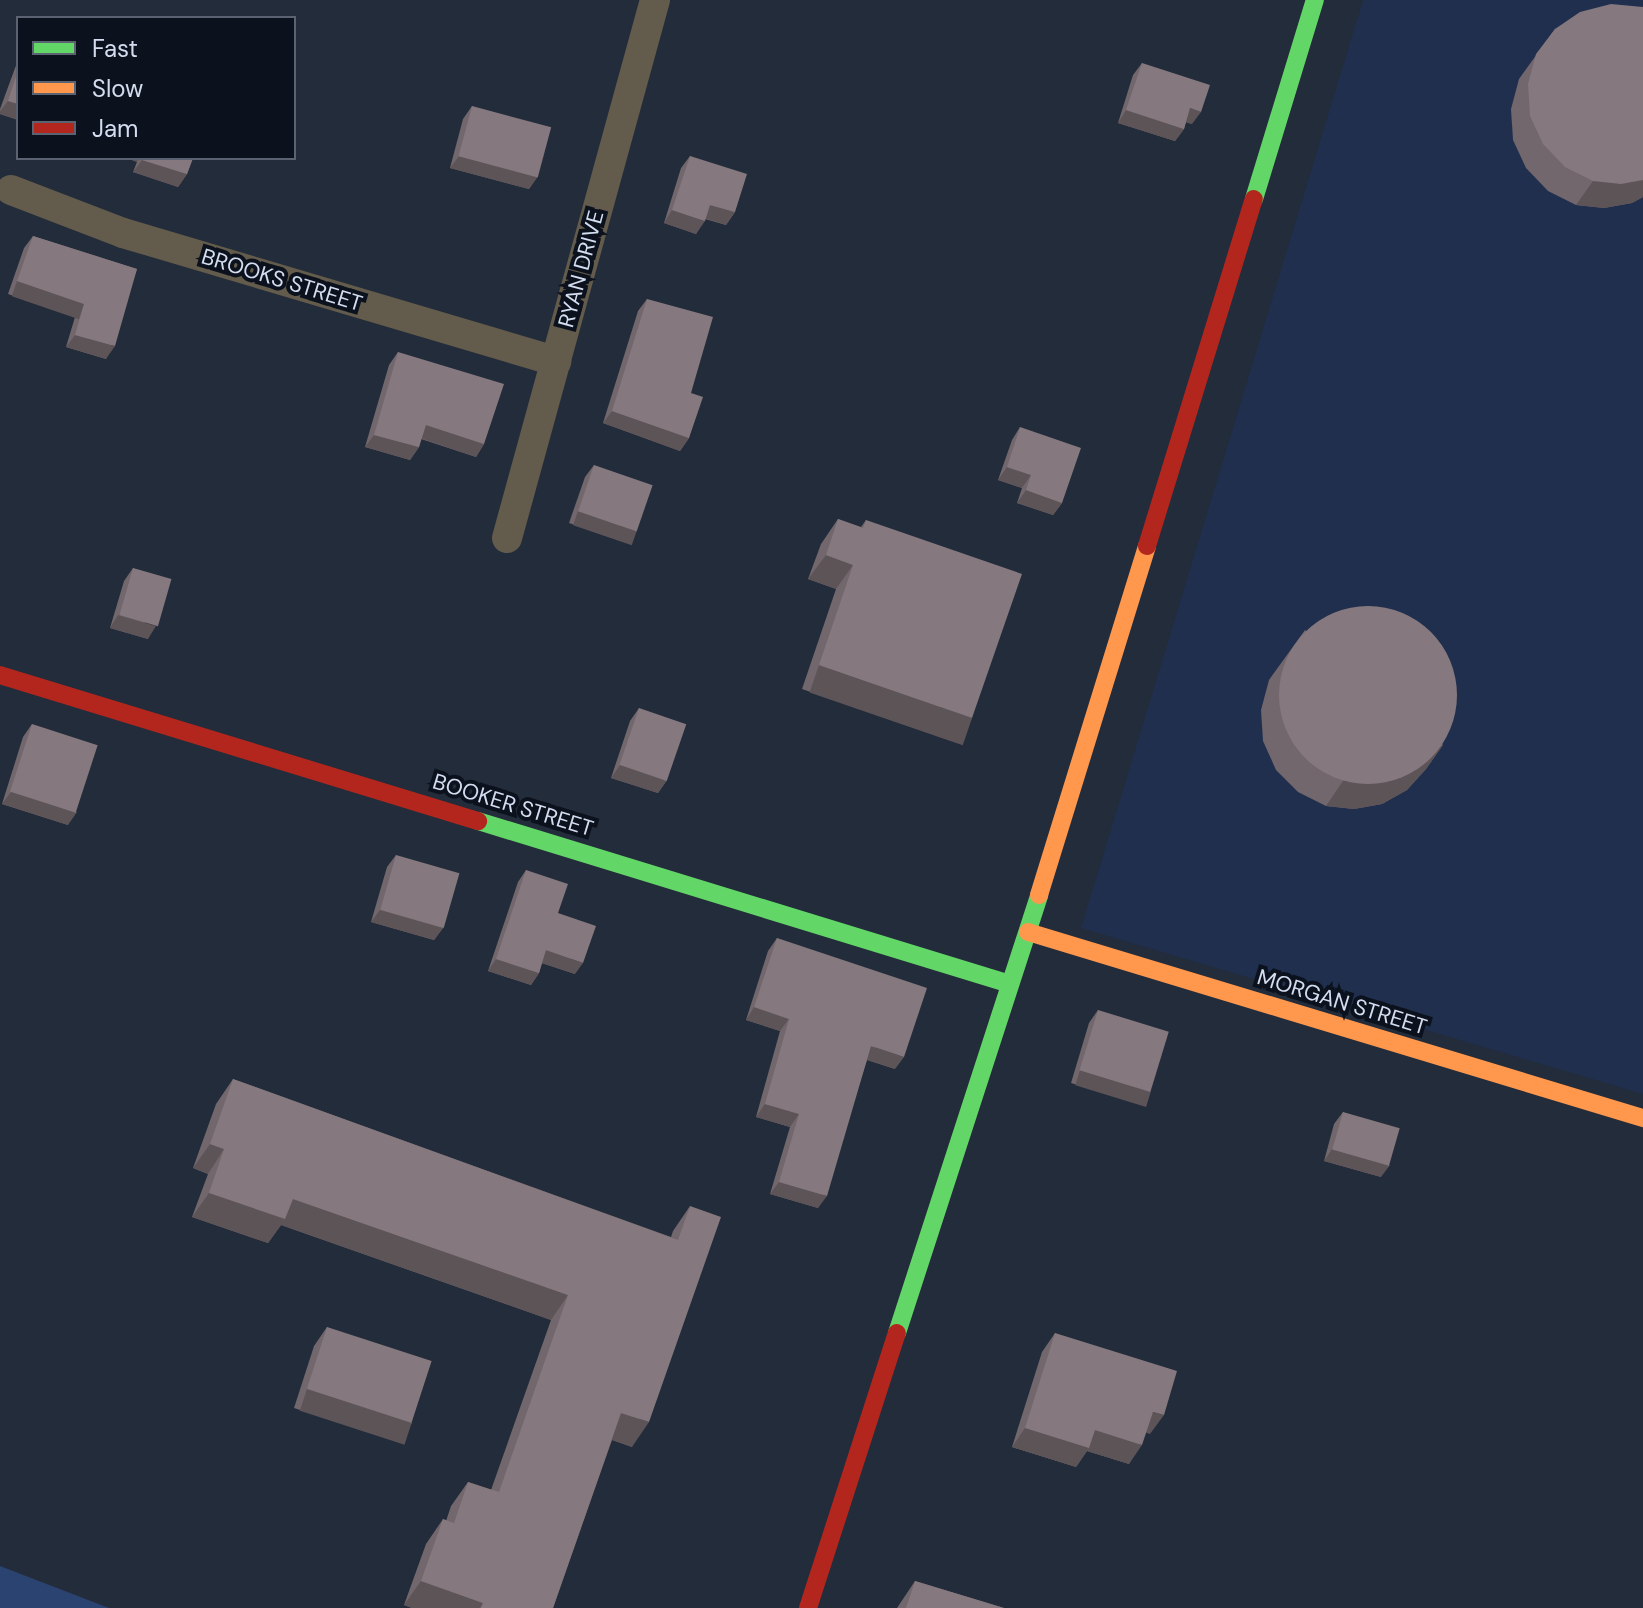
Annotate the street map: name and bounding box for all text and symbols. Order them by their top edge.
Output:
legend [16,16,296,160]
text: Fast [92,33,138,64]
text: Slow [92,73,143,104]
text: Jam [92,113,138,144]
street label: RYAN DRIVE [553,208,609,330]
street label: BROOKS STREET [198,243,366,317]
street label: BOOKER STREET [430,768,596,842]
street label: MORGAN STREET [1254,964,1430,1040]

